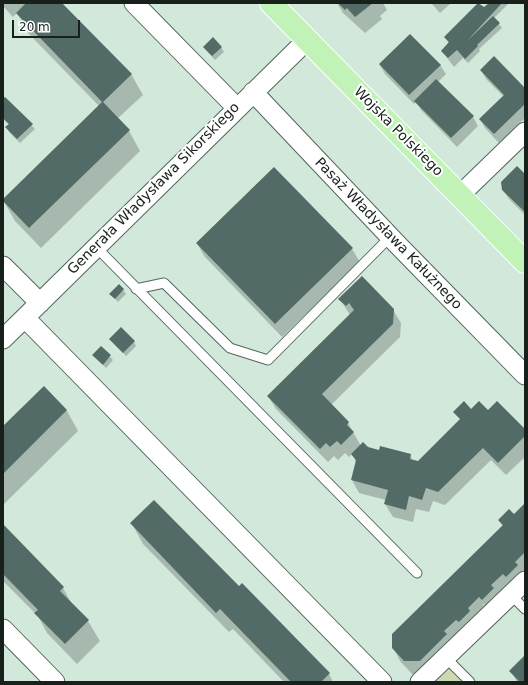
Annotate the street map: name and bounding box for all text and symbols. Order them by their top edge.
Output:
scale bar [14,12,82,38]
text: 20 m [19,20,50,34]
street label: Wojska Polskiego [350,84,446,180]
street label: Generała Władysława Sikorskiego [65,100,243,278]
street label: Pasaż Władysława Kałużnego [311,155,465,313]

